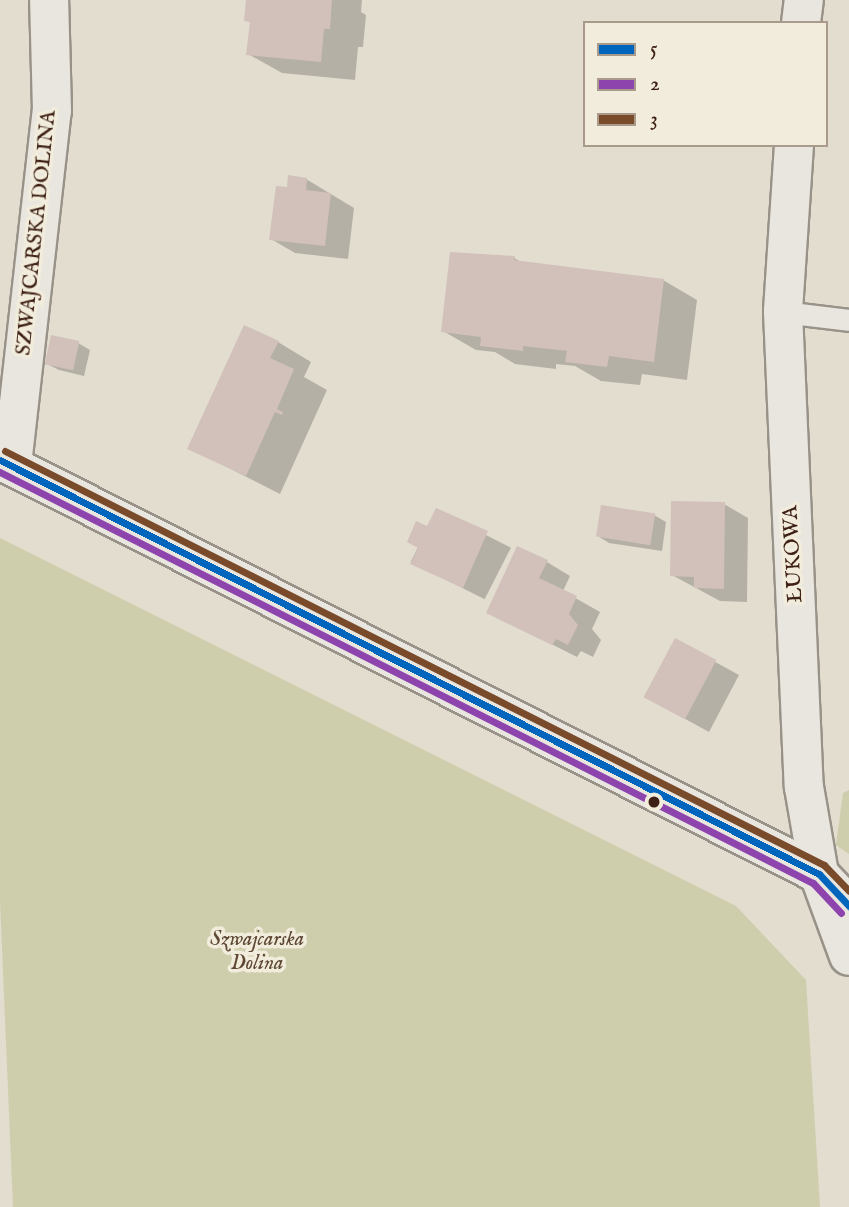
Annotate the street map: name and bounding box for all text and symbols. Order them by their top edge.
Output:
legend [583,21,828,147]
text: 5 [650,36,658,63]
text: 2 [650,71,660,98]
text: 3 [650,106,658,133]
street label: SZWAJCARSKA DOLINA [12,109,62,357]
street label: ŁUKOWA [779,505,809,603]
unlabelled marker [647,795,661,809]
park label: Szwajcarska Dolina [210,927,304,977]

